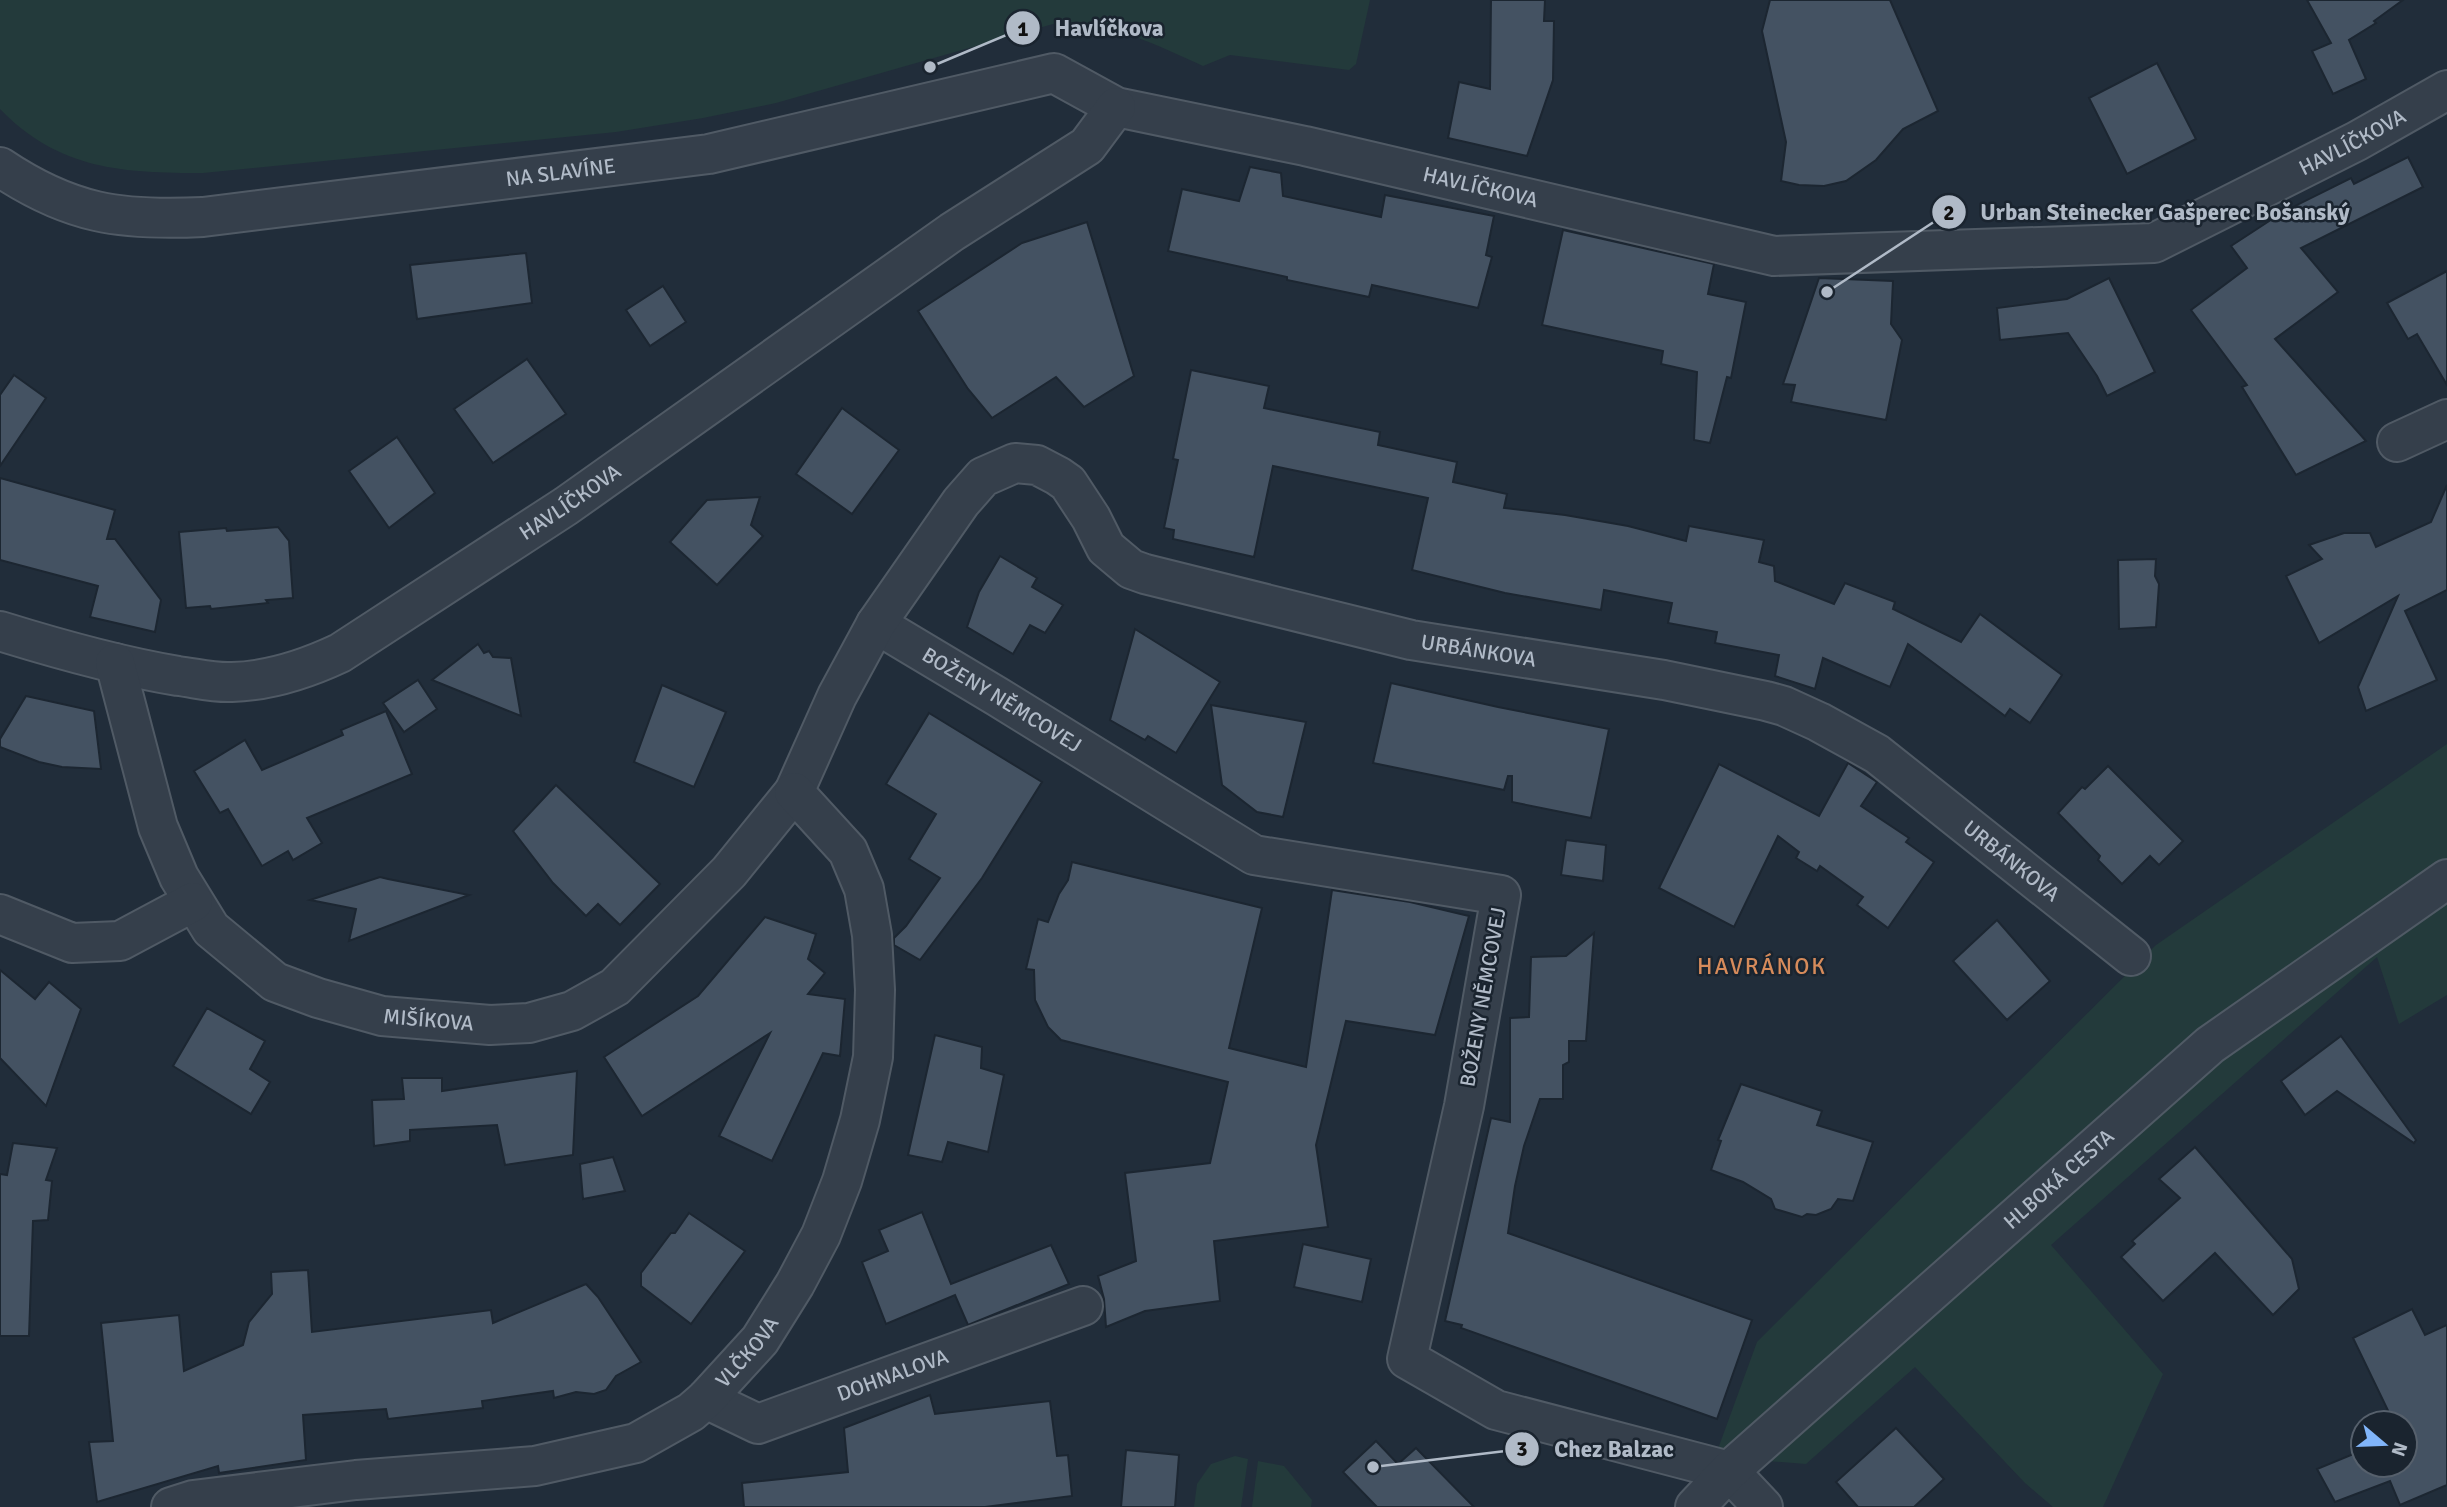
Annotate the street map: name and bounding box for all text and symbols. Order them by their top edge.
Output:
callout: Havlíčkova [1006,6,1178,50]
text: Havlíčkova [1054,14,1164,43]
text: 1 [1017,16,1029,42]
street label: HAVLÍČKOVA [2294,103,2410,181]
street label: NA SLAVÍNE [504,153,617,192]
street label: HAVLÍČKOVA [1420,161,1541,213]
callout: Urban Steinecker Gašperec Bošanský [1932,190,2364,234]
text: Urban Steinecker Gašperec Bošanský [1980,198,2350,227]
text: 2 [1943,200,1955,226]
street label: HAVLÍČKOVA [514,458,626,546]
street label: URBÁNKOVA [1419,629,1538,673]
street label: BOŽENY NĚMCOVEJ [917,642,1086,758]
street label: URBÁNKOVA [1958,815,2065,907]
street label: BOŽENY NĚMCOVEJ [1454,905,1512,1089]
district label: HAVRÁNOK [1697,952,1827,981]
street label: MIŠÍKOVA [382,1003,475,1037]
street label: HLBOKÁ CESTA [1998,1123,2119,1235]
street label: VLČKOVA [710,1312,784,1393]
street label: DOHNALOVA [833,1343,952,1407]
north arrow [2349,1409,2419,1479]
callout: Chez Balzac [1505,1427,1687,1471]
text: Chez Balzac [1554,1435,1674,1464]
text: 3 [1516,1436,1528,1462]
text: N [2386,1439,2413,1459]

